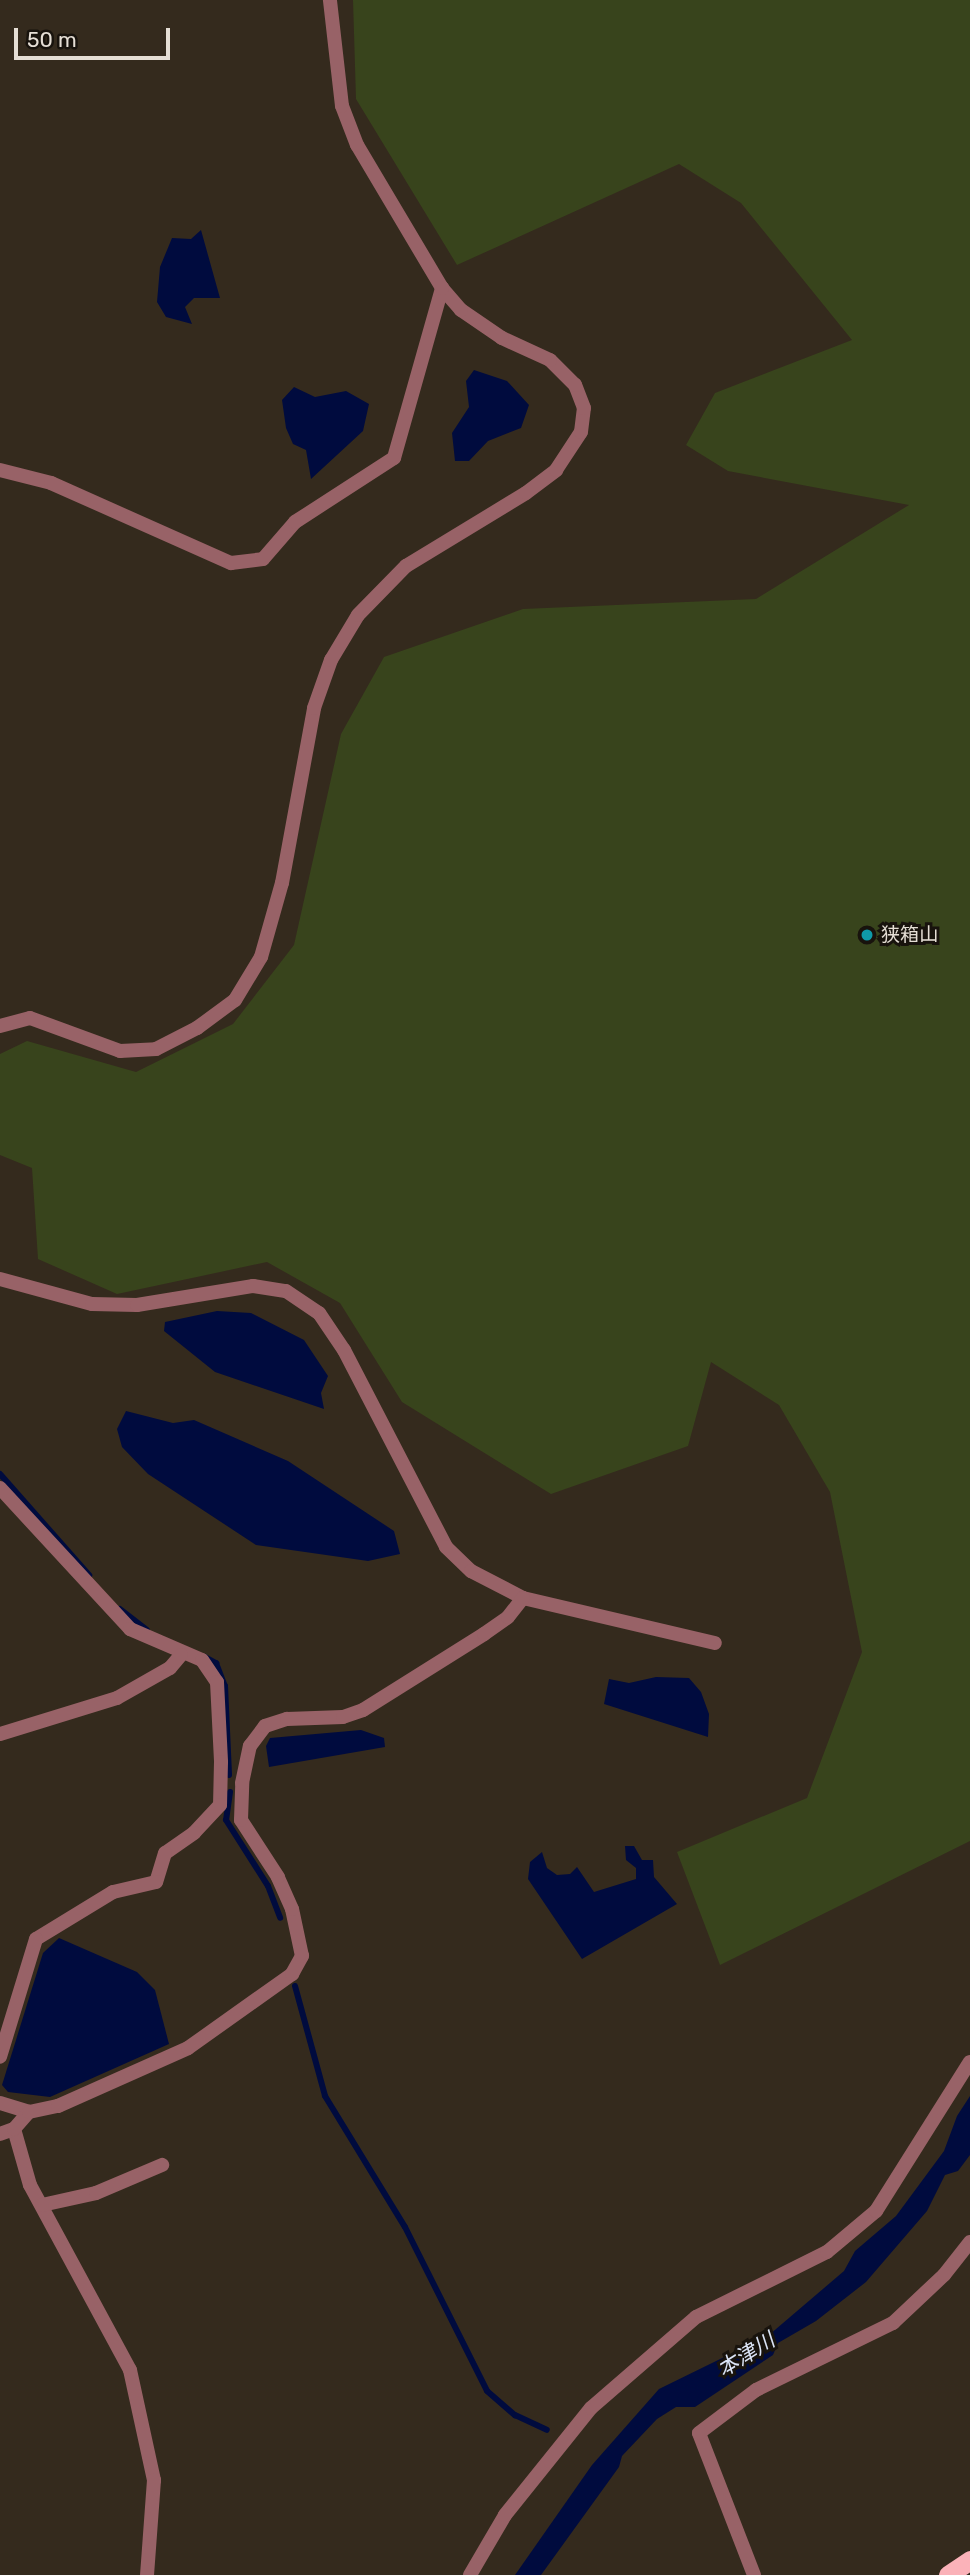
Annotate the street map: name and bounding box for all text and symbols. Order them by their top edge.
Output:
scale bar [18,14,173,58]
text: 50 m [27,27,77,52]
place label: 狭箱山 [881,924,938,946]
marker: 狭箱山 [859,927,875,943]
water label: 本津川 [713,2328,779,2382]

